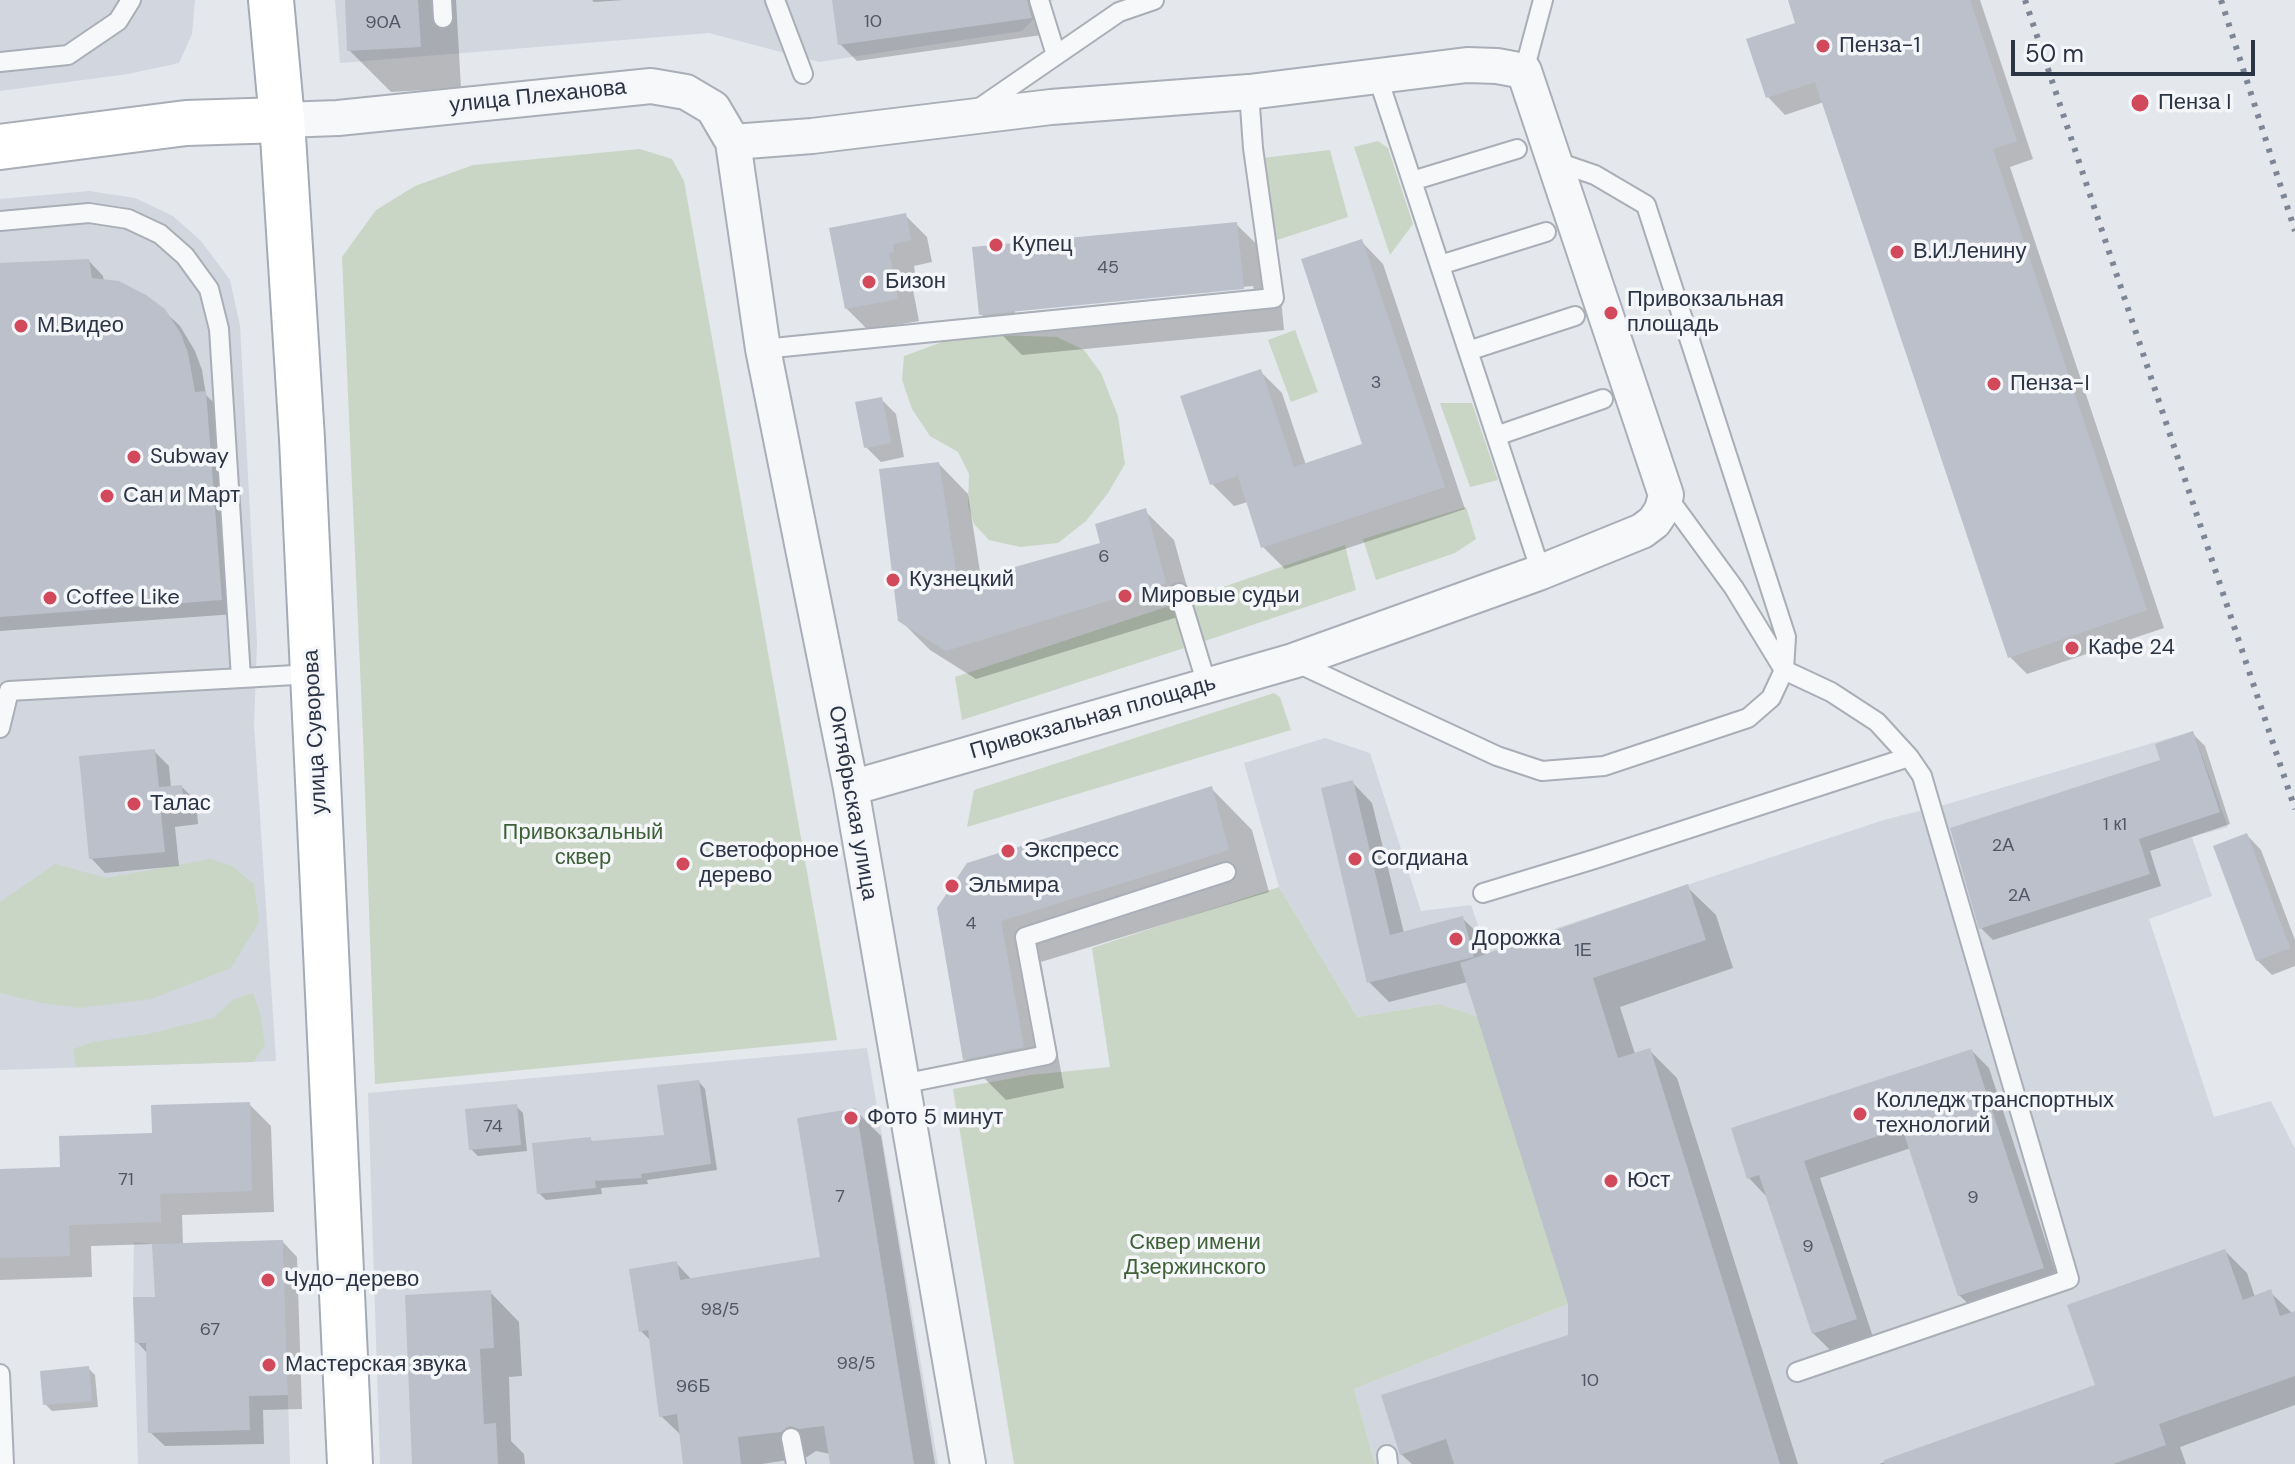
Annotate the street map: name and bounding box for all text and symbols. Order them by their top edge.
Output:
house number: 10 [864,11,882,33]
house number: 90А [365,12,401,34]
scale bar [2015,24,2259,74]
place label: Пенза-1 [1839,33,1920,59]
marker: Пенза-1 [1814,37,1832,55]
text: 50 m [2025,38,2084,69]
street label: улица Плеханова [448,75,628,119]
place label: Пенза I [2158,90,2232,116]
marker: Пенза I [2129,92,2151,114]
place label: Купец [1012,232,1073,258]
marker: Купец [987,236,1005,254]
place label: В.И.Ленину [1913,239,2026,265]
marker: В.И.Ленину [1888,243,1906,261]
house number: 45 [1097,257,1119,279]
place label: Бизон [885,269,946,295]
marker: Бизон [860,273,878,291]
place label: Привокзальная площадь [1627,287,1784,338]
marker: Привокзальная площадь [1602,304,1620,322]
place label: М.Видео [37,313,124,339]
marker: М.Видео [12,317,30,335]
place label: Пенза-I [2010,371,2090,397]
house number: 3 [1371,372,1381,394]
marker: Пенза-I [1985,375,2003,393]
place label: Subway [150,444,229,470]
marker: Subway [125,448,143,466]
place label: Сан и Март [123,483,240,509]
marker: Сан и Март [98,487,116,505]
house number: 6 [1098,546,1110,568]
place label: Кузнецкий [909,567,1014,593]
marker: Кузнецкий [884,571,902,589]
place label: Мировые судьи [1141,583,1300,609]
place label: Coffee Like [66,585,180,611]
marker: Мировые судьи [1116,587,1134,605]
marker: Coffee Like [41,589,59,607]
place label: Кафе 24 [2088,635,2175,661]
marker: Кафе 24 [2063,639,2081,657]
street label: улица Суворова [298,649,334,815]
street label: Привокзальная площадь [967,670,1219,766]
street label: Октябрьская улица [822,704,882,902]
place label: Талас [150,791,211,817]
marker: Талас [125,795,143,813]
house number: 1 к1 [2103,814,2127,836]
park label: Привокзальный сквер [503,820,663,872]
house number: 2А [1992,835,2014,857]
place label: Светофорное дерево [699,838,839,890]
place label: Экспресс [1024,838,1119,864]
marker: Экспресс [999,842,1017,860]
place label: Согдиана [1371,846,1468,872]
marker: Согдиана [1346,850,1364,868]
marker: Светофорное дерево [674,855,692,873]
place label: Эльмира [968,873,1059,899]
marker: Эльмира [943,877,961,895]
house number: 2А [2008,885,2030,907]
house number: 4 [966,913,976,935]
place label: Дорожка [1472,926,1561,952]
marker: Дорожка [1447,930,1465,948]
house number: 1Е [1574,940,1592,962]
place label: Колледж транспортных технологий [1876,1088,2114,1140]
place label: Фото 5 минут [867,1105,1003,1131]
marker: Колледж транспортных технологий [1851,1105,1869,1123]
marker: Фото 5 минут [842,1109,860,1127]
house number: 74 [483,1116,503,1138]
place label: Юст [1627,1168,1670,1194]
house number: 71 [118,1169,134,1191]
marker: Юст [1602,1172,1620,1190]
house number: 7 [835,1186,845,1208]
house number: 9 [1967,1187,1979,1209]
park label: Сквер имени Дзержинского [1124,1230,1266,1282]
house number: 9 [1802,1236,1814,1258]
place label: Чудо-дерево [284,1267,419,1293]
marker: Чудо-дерево [259,1271,277,1289]
house number: 98/5 [701,1299,739,1321]
house number: 67 [200,1319,220,1341]
place label: Мастерская звука [285,1352,467,1378]
house number: 98/5 [837,1353,875,1375]
marker: Мастерская звука [260,1356,278,1374]
house number: 10 [1581,1370,1599,1392]
house number: 96Б [676,1376,710,1398]

